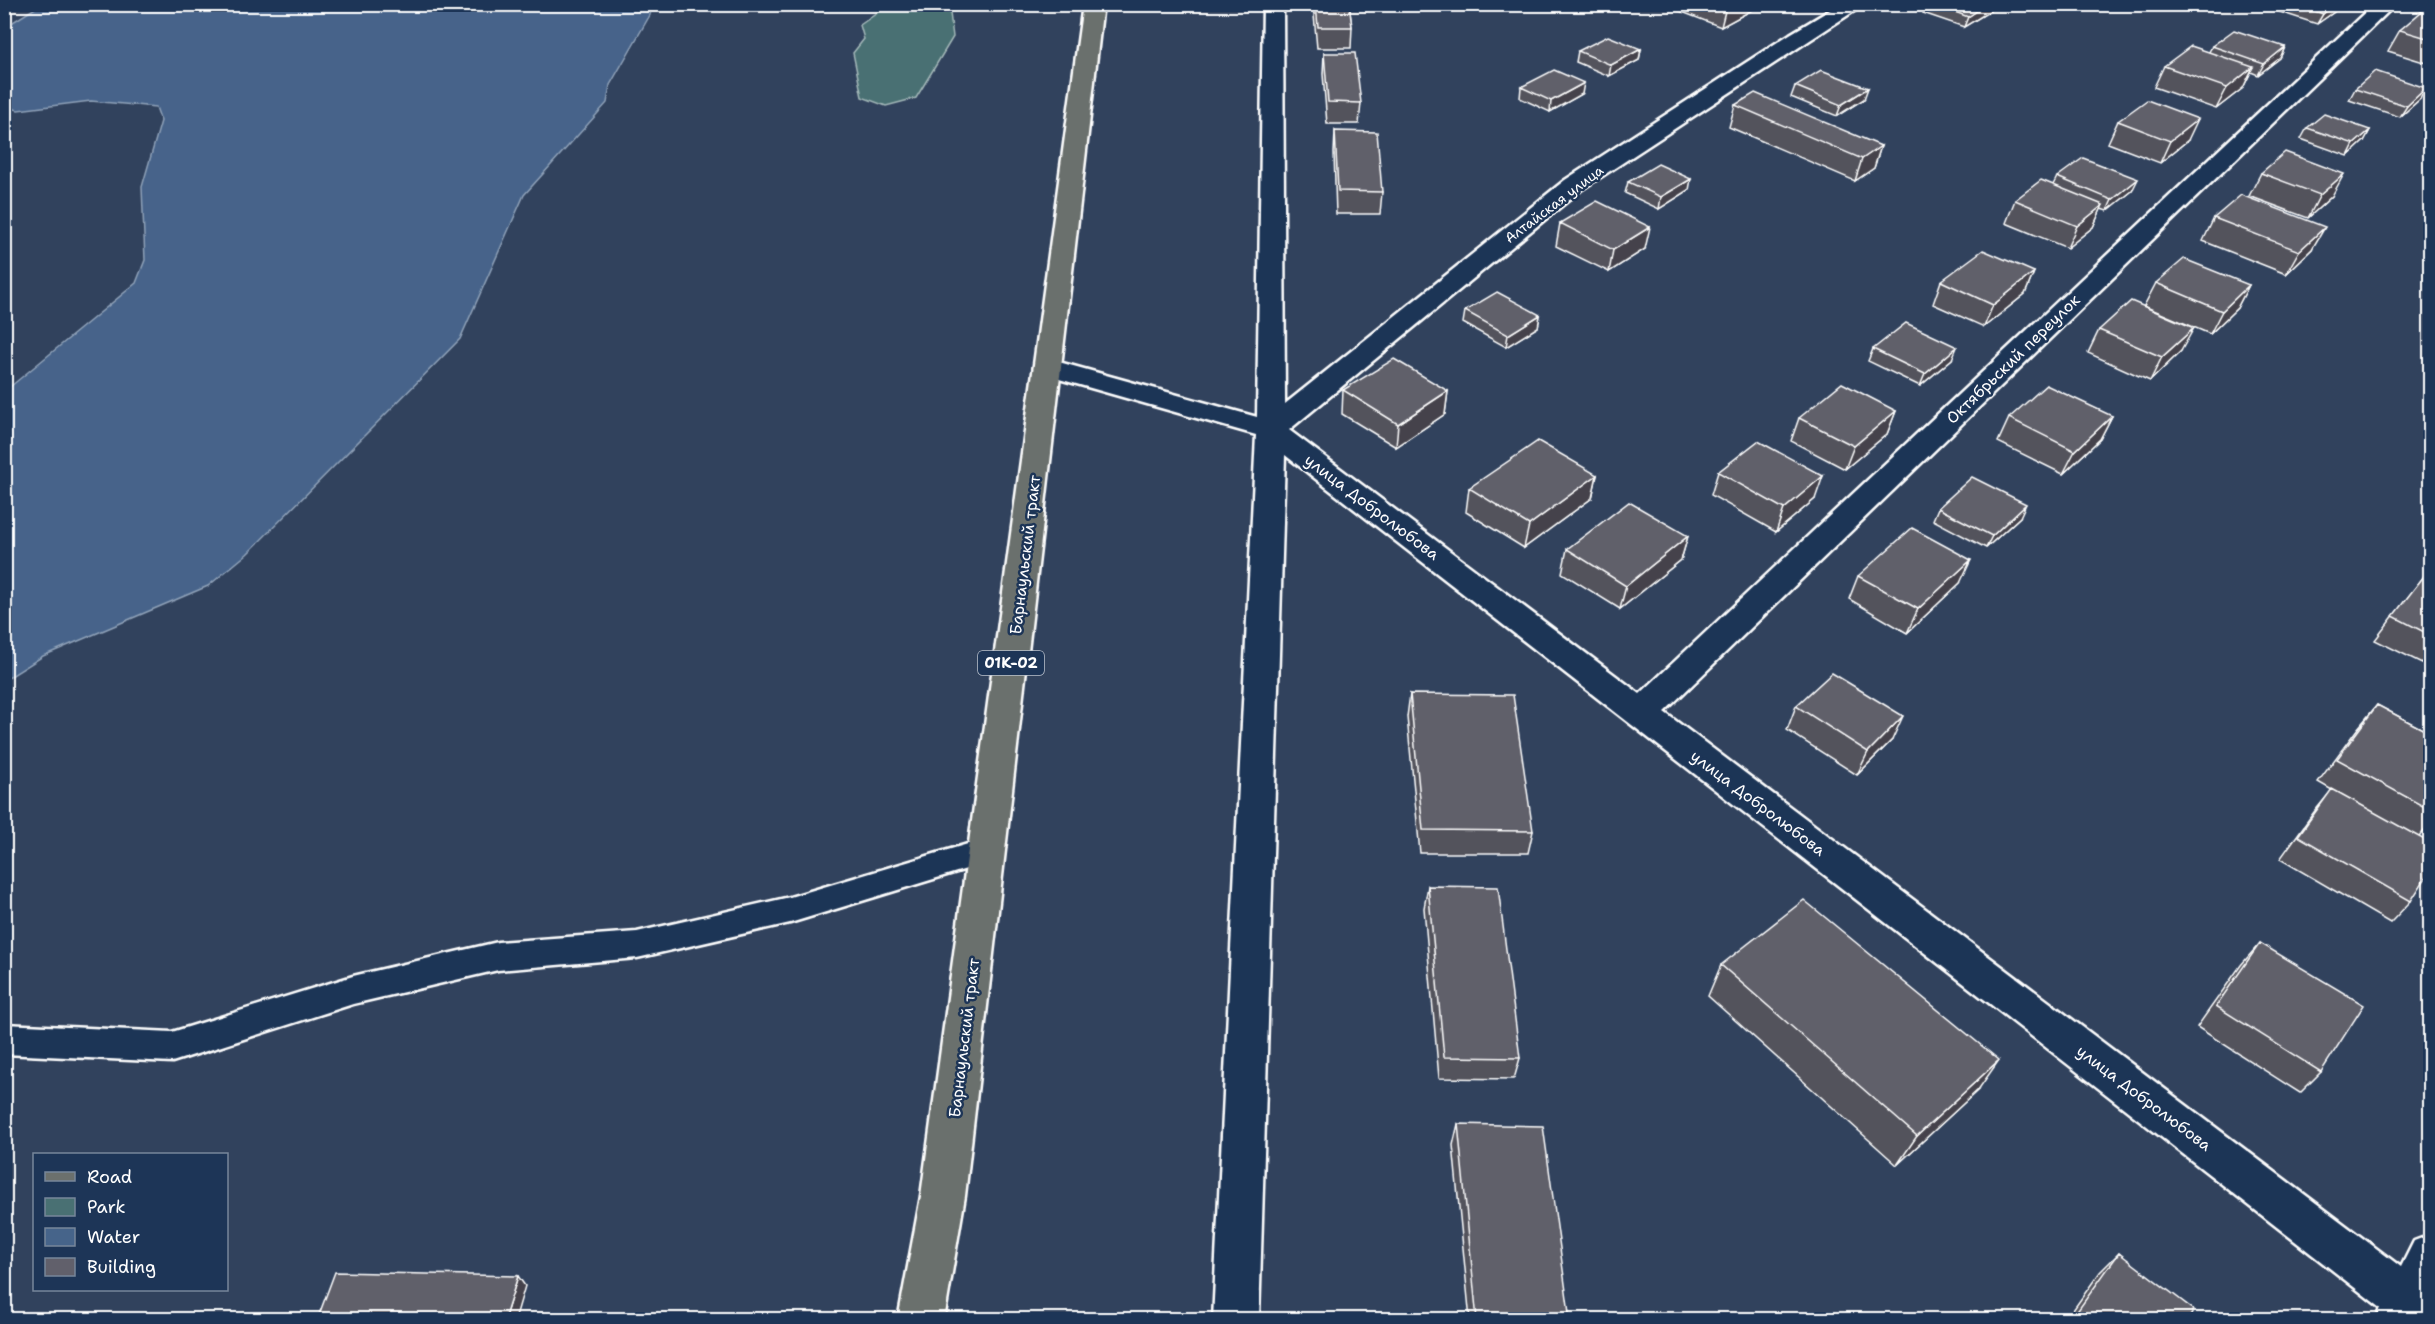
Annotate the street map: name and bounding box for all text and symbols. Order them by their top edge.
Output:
street label: Алтайская улица [1501,161,1607,247]
street label: Октябрьский переулок [1942,289,2085,428]
street label: улица Добролюбова [1300,449,1444,565]
street label: Барнаульский тракт [1005,473,1045,636]
road number: 01К-02 [978,651,1044,675]
street label: улица Добролюбова [1686,745,1830,861]
street label: Барнаульский тракт [944,956,984,1119]
street label: улица Добролюбова [2072,1040,2216,1156]
legend [33,1153,228,1291]
text: Road [87,1165,132,1189]
text: Park [87,1195,126,1219]
text: Water [87,1225,140,1249]
text: Building [87,1255,156,1279]

